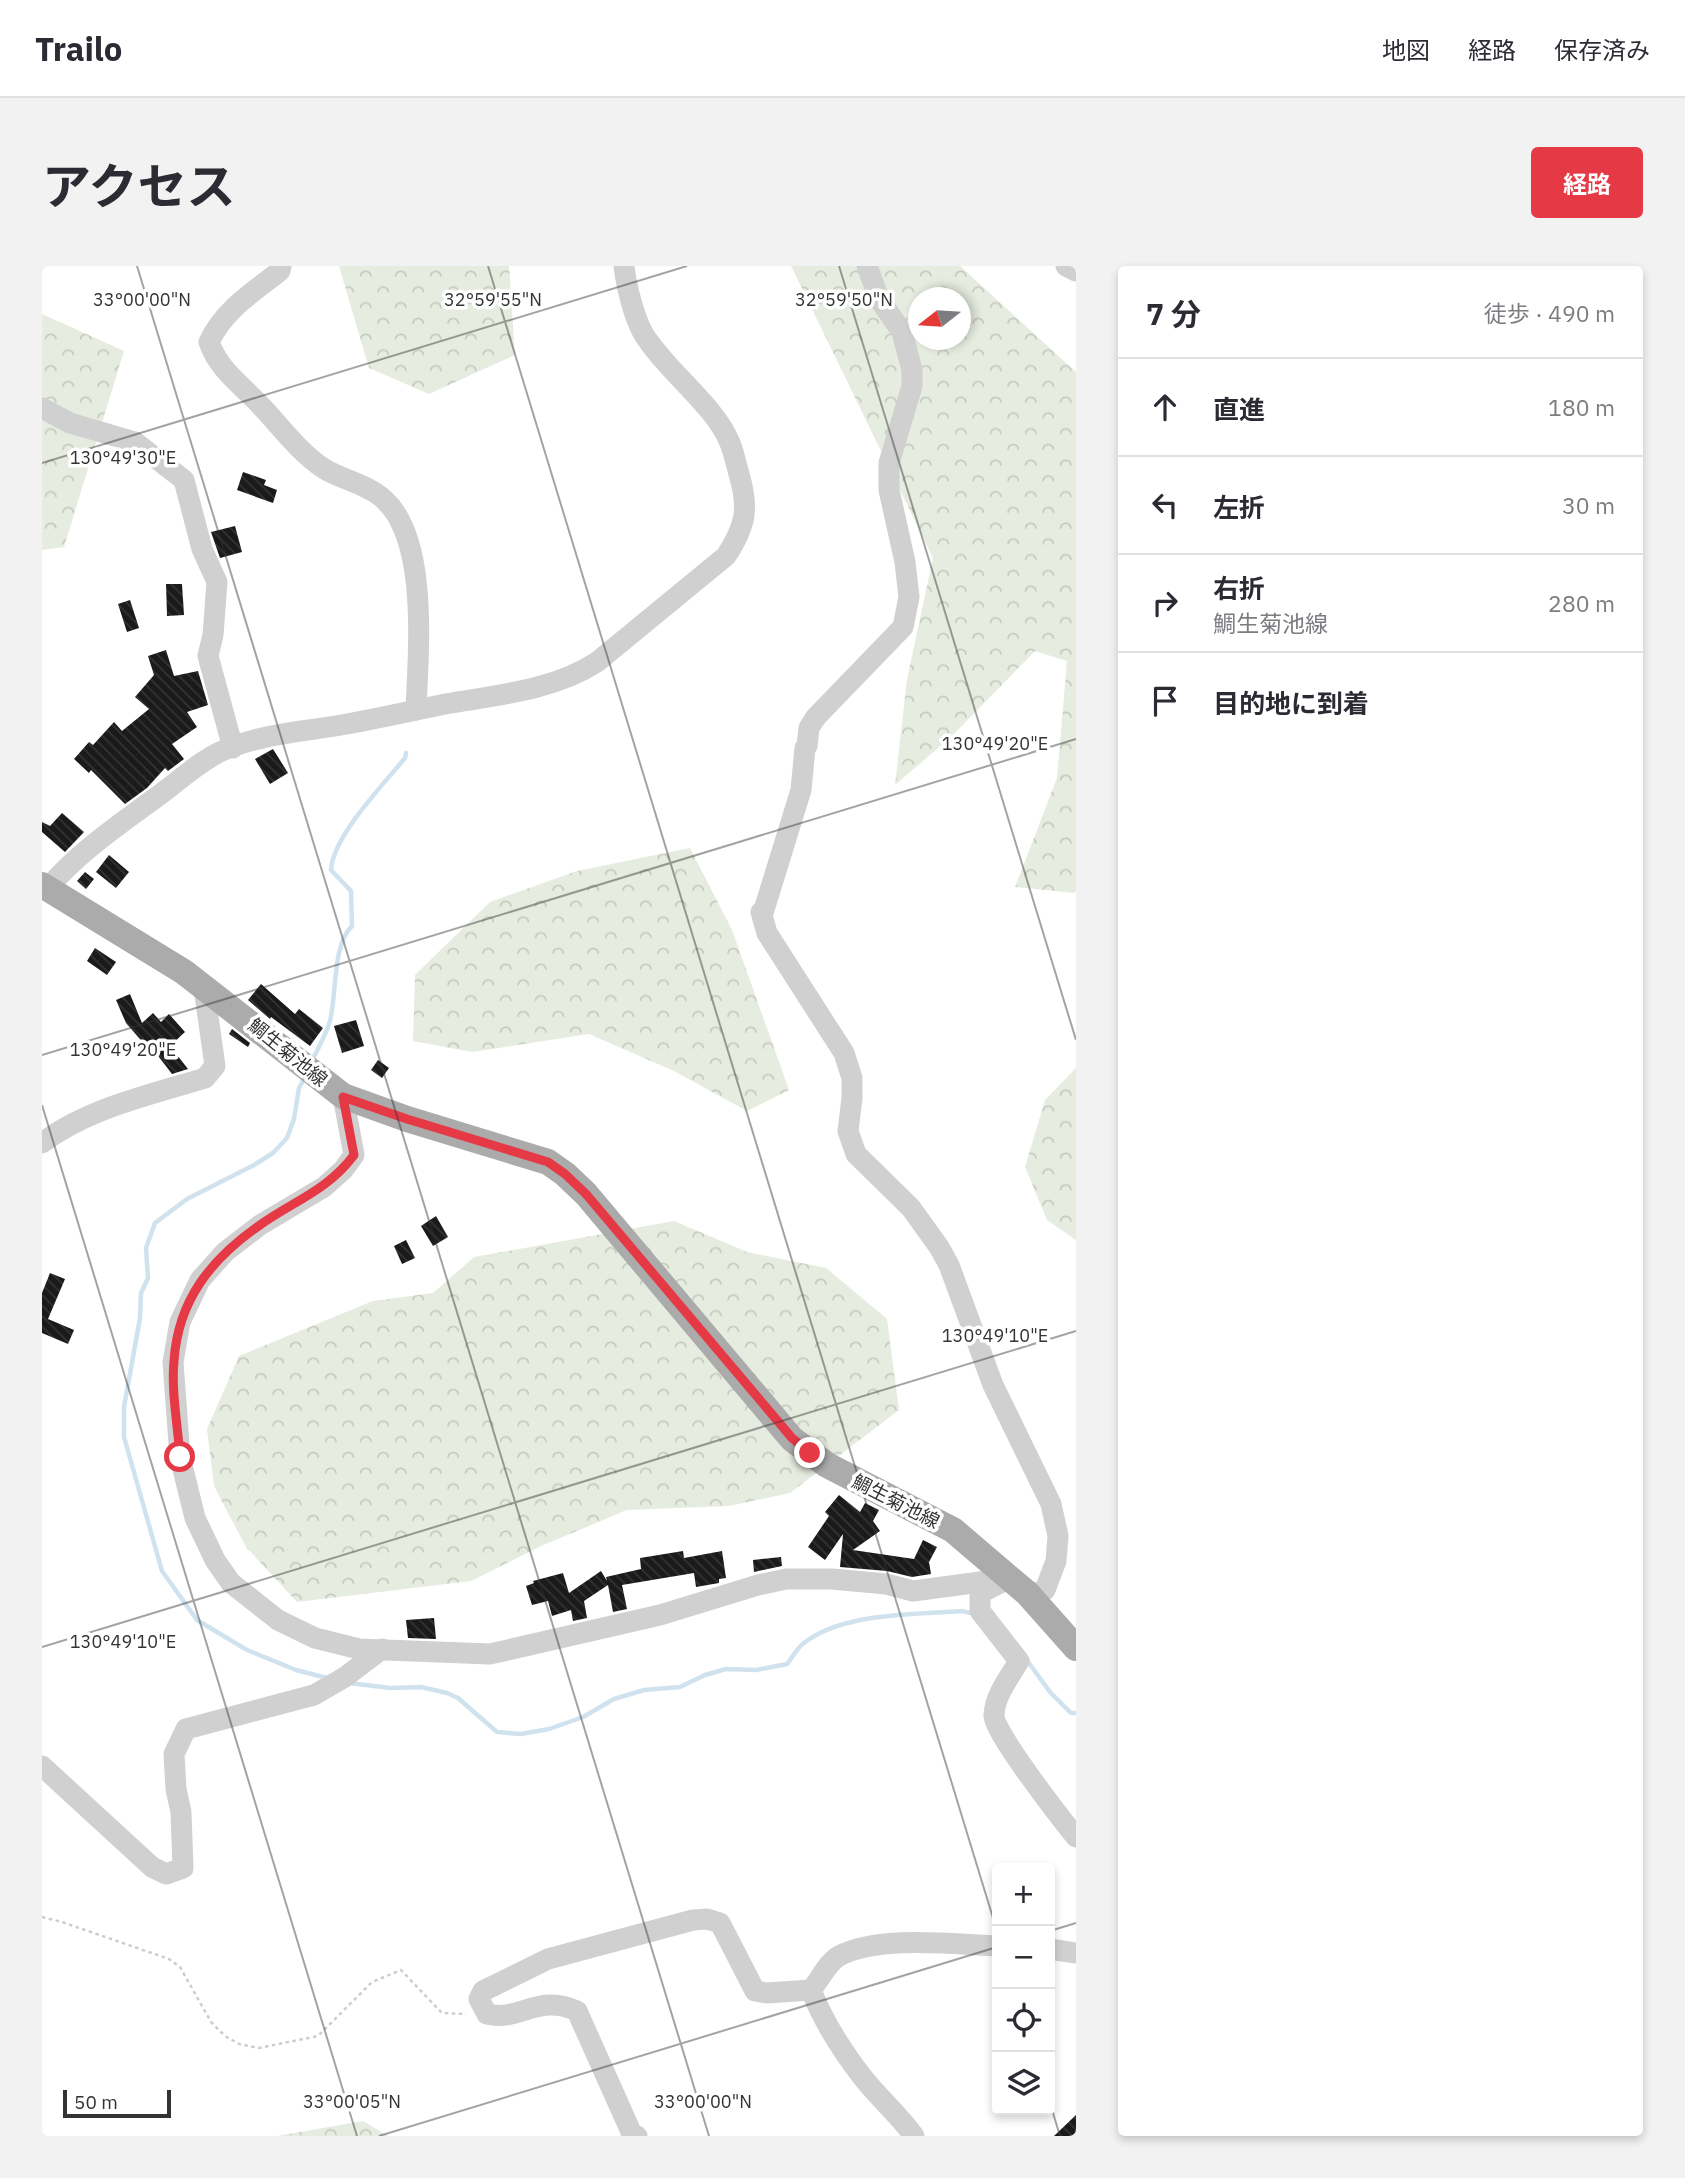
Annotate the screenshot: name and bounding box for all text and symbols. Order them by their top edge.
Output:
text: Trailo [35,27,122,70]
text: 地図 [1382,34,1430,66]
text: 経路 [1468,34,1516,66]
text: 保存済み [1554,34,1650,66]
button: 経路 [1531,147,1643,218]
text: アクセス [42,154,236,217]
north arrow [908,287,971,350]
text: 33°00'00"N [93,288,191,311]
text: 32°59'55"N [444,288,542,311]
text: 32°59'50"N [795,288,893,311]
text: 7 分 [1146,294,1201,333]
text: 徒歩 · 490 m [1484,298,1615,328]
icon: ahead [1146,388,1184,426]
text: 直進 [1213,392,1265,426]
text: 180 m [1548,392,1615,422]
text: 130°49'30"E [70,446,176,469]
icon: left [1146,486,1184,524]
text: 左折 [1213,490,1265,524]
text: 30 m [1562,490,1615,520]
text: 右折 [1213,571,1265,605]
icon: right [1146,584,1184,622]
text: 280 m [1548,588,1615,618]
text: 鯛生菊池線 [1213,608,1328,638]
icon: arrive [1146,682,1184,720]
text: 目的地に到着 [1213,686,1369,720]
text: 130°49'20"E [942,732,1048,755]
street label: 鯛生菊池線 [244,1013,332,1091]
text: 130°49'20"E [70,1038,176,1061]
text: 130°49'10"E [942,1324,1048,1347]
route end [794,1437,825,1468]
route start [164,1441,195,1472]
street label: 鯛生菊池線 [848,1469,944,1533]
text: 130°49'10"E [70,1630,176,1653]
map controls [992,1863,1055,2115]
button: + [992,1863,1055,1926]
button: − [992,1926,1055,1989]
button: locate [992,1989,1055,2052]
button: layers [992,2052,1055,2115]
scale bar [63,2087,172,2119]
text: 50 m [74,2090,118,2114]
text: 33°00'05"N [303,2090,401,2113]
text: 33°00'00"N [654,2090,752,2113]

